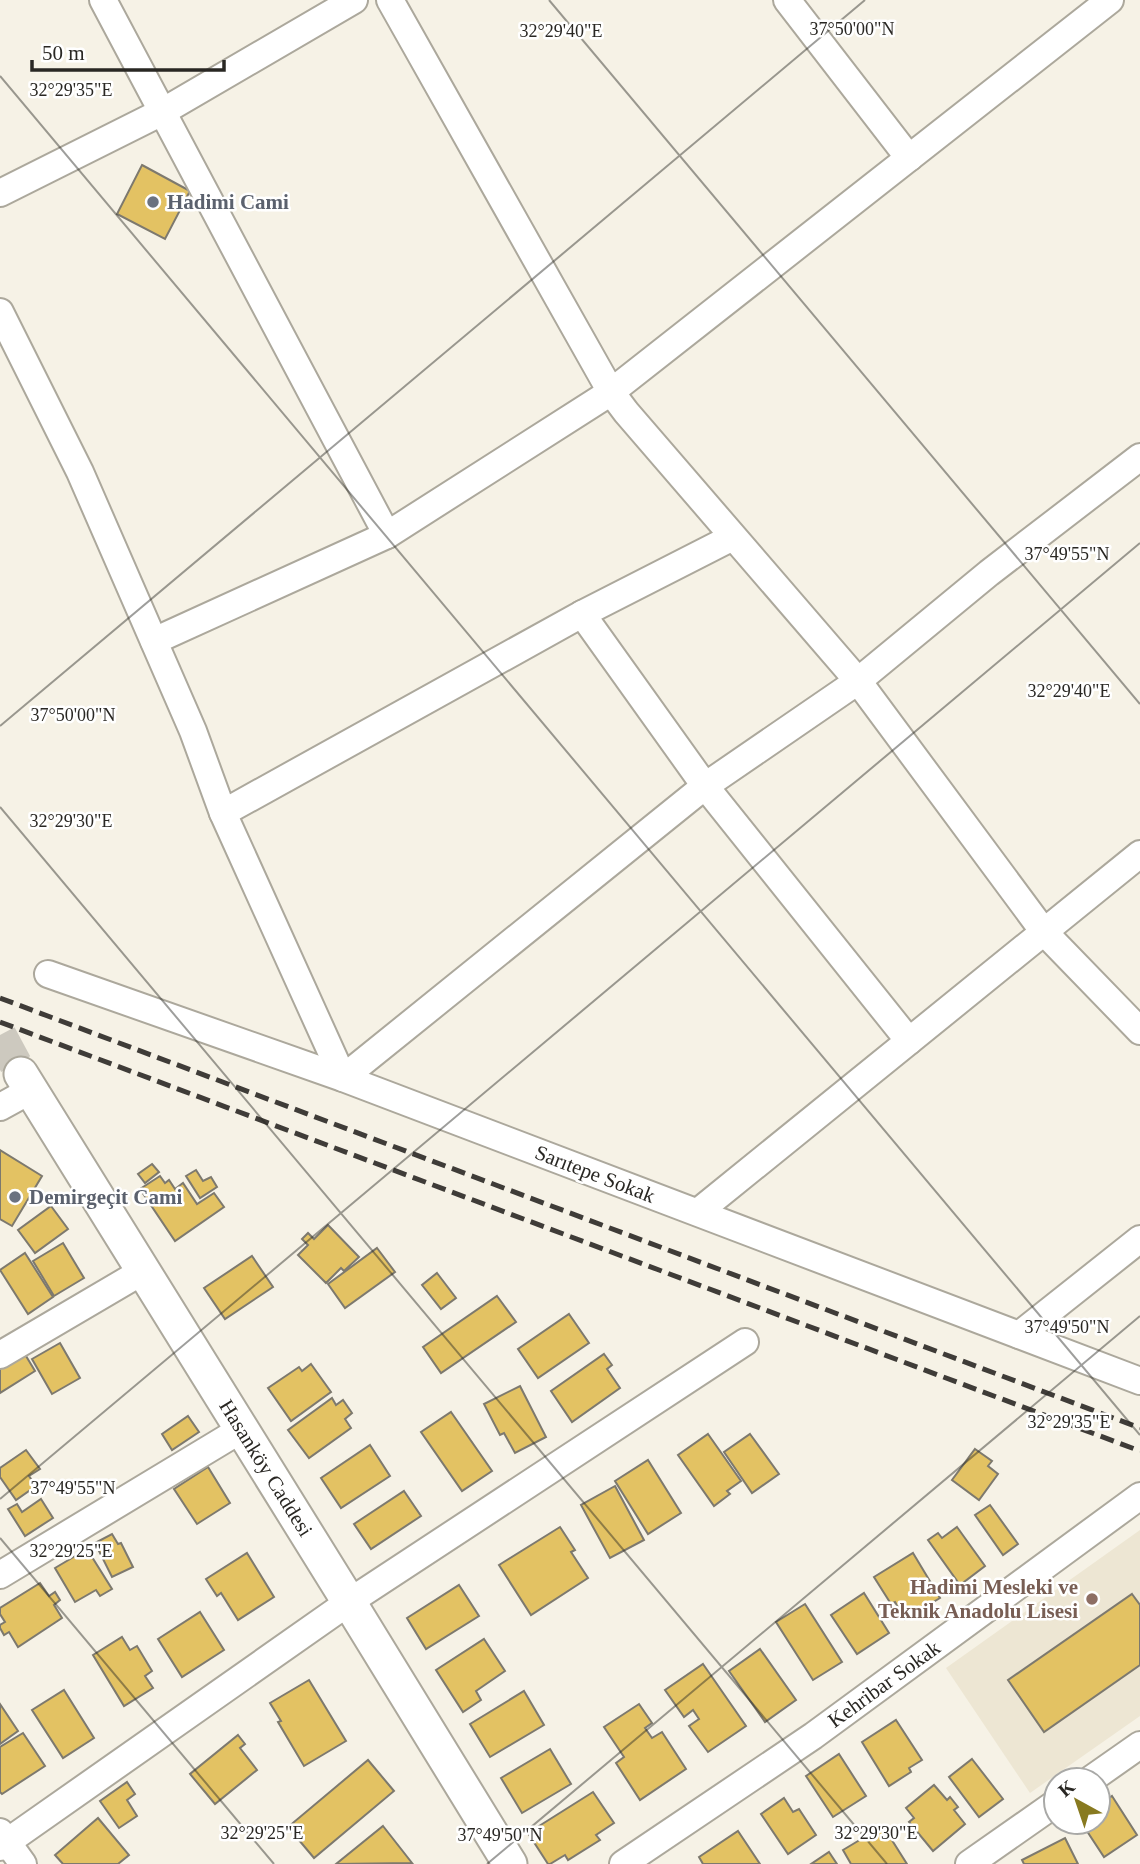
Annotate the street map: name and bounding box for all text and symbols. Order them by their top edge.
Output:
text: 37°50'00"N [810,19,894,39]
text: 32°29'40"E [520,21,602,41]
scale bar [32,28,224,72]
text: 50 m [42,41,85,65]
text: 32°29'35"E [30,80,112,100]
place label: Hadimi Cami [167,190,289,214]
marker: Hadimi Cami [145,194,161,210]
text: 37°49'55"N [1025,544,1109,564]
text: 32°29'40"E [1028,681,1110,701]
text: 37°50'00"N [31,705,115,725]
text: 32°29'30"E [30,811,112,831]
street label: Sarıtepe Sokak [532,1140,659,1208]
place label: Demirgeçit Cami [29,1185,183,1209]
marker: Demirgeçit Cami [7,1189,23,1205]
text: 37°49'50"N [1025,1317,1109,1337]
street label: Hasanköy Caddesi [214,1395,318,1541]
text: 32°29'35"E [1028,1412,1110,1432]
text: 37°49'55"N [31,1478,115,1498]
text: 32°29'25"E [30,1541,112,1561]
place label: Hadimi Mesleki ve Teknik Anadolu Lisesi [878,1575,1078,1623]
marker: Hadimi Mesleki ve Teknik Anadolu Lisesi [1084,1591,1100,1607]
street label: Kehribar Sokak [823,1635,945,1733]
north arrow [1042,1766,1112,1836]
text: K [1054,1775,1079,1801]
text: 32°29'25"E [221,1823,303,1843]
text: 32°29'30"E [835,1823,917,1843]
text: 37°49'50"N [458,1825,542,1845]

